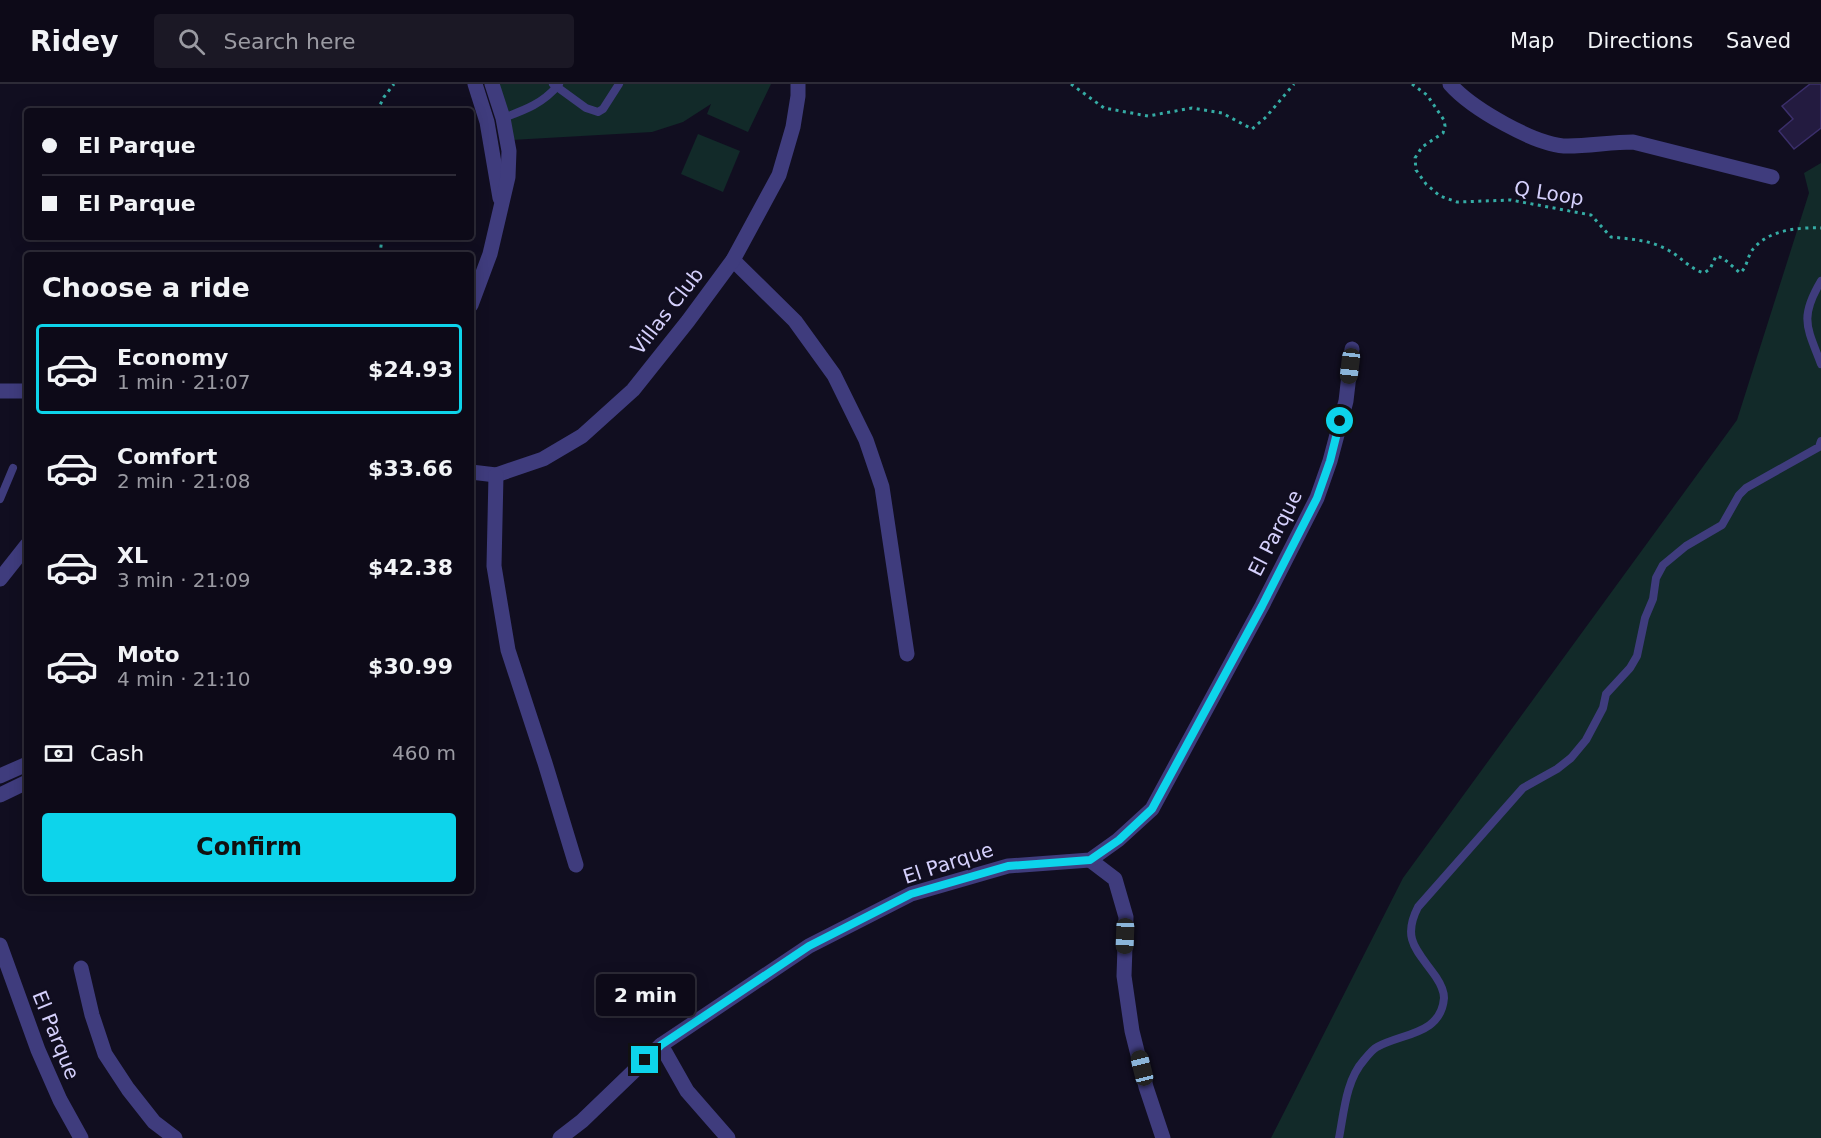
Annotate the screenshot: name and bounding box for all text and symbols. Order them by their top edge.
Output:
search box [154,14,574,68]
text: Ridey [30,25,118,58]
icon: search [175,25,208,58]
text: Search here [223,29,356,54]
text: Map [1510,29,1554,53]
text: Directions [1587,29,1693,53]
text: Saved [1726,29,1791,53]
text: El Parque [78,133,196,158]
street label: Q Loop [1513,176,1585,210]
text: El Parque [78,191,196,216]
street label: Villas Club [626,263,708,359]
text: Choose a ride [42,272,250,303]
icon: car [45,342,99,396]
text: Economy [117,345,228,370]
car [1339,347,1361,385]
text: $24.93 [368,357,453,382]
text: 1 min · 21:07 [117,370,251,394]
route start [1326,407,1353,434]
icon: car [45,441,99,495]
text: Comfort [117,444,217,469]
text: $33.66 [368,456,453,481]
text: 2 min · 21:08 [117,469,251,493]
street label: El Parque [1243,486,1307,580]
icon: car [45,540,99,594]
text: XL [117,543,148,568]
text: $42.38 [368,555,453,580]
text: 3 min · 21:09 [117,568,251,592]
icon: car [45,639,99,693]
text: Moto [117,642,180,667]
text: $30.99 [368,654,453,679]
text: 4 min · 21:10 [117,667,251,691]
icon: cash [42,737,75,770]
text: Cash [90,741,144,766]
text: 460 m [392,741,456,765]
button: Confirm [42,813,456,882]
street label: El Parque [900,837,996,889]
car [1115,918,1135,954]
callout: 2 min [596,973,694,1015]
text: 2 min [614,983,677,1007]
street label: El Parque [27,987,85,1083]
route end [631,1046,658,1073]
car [1129,1048,1155,1088]

